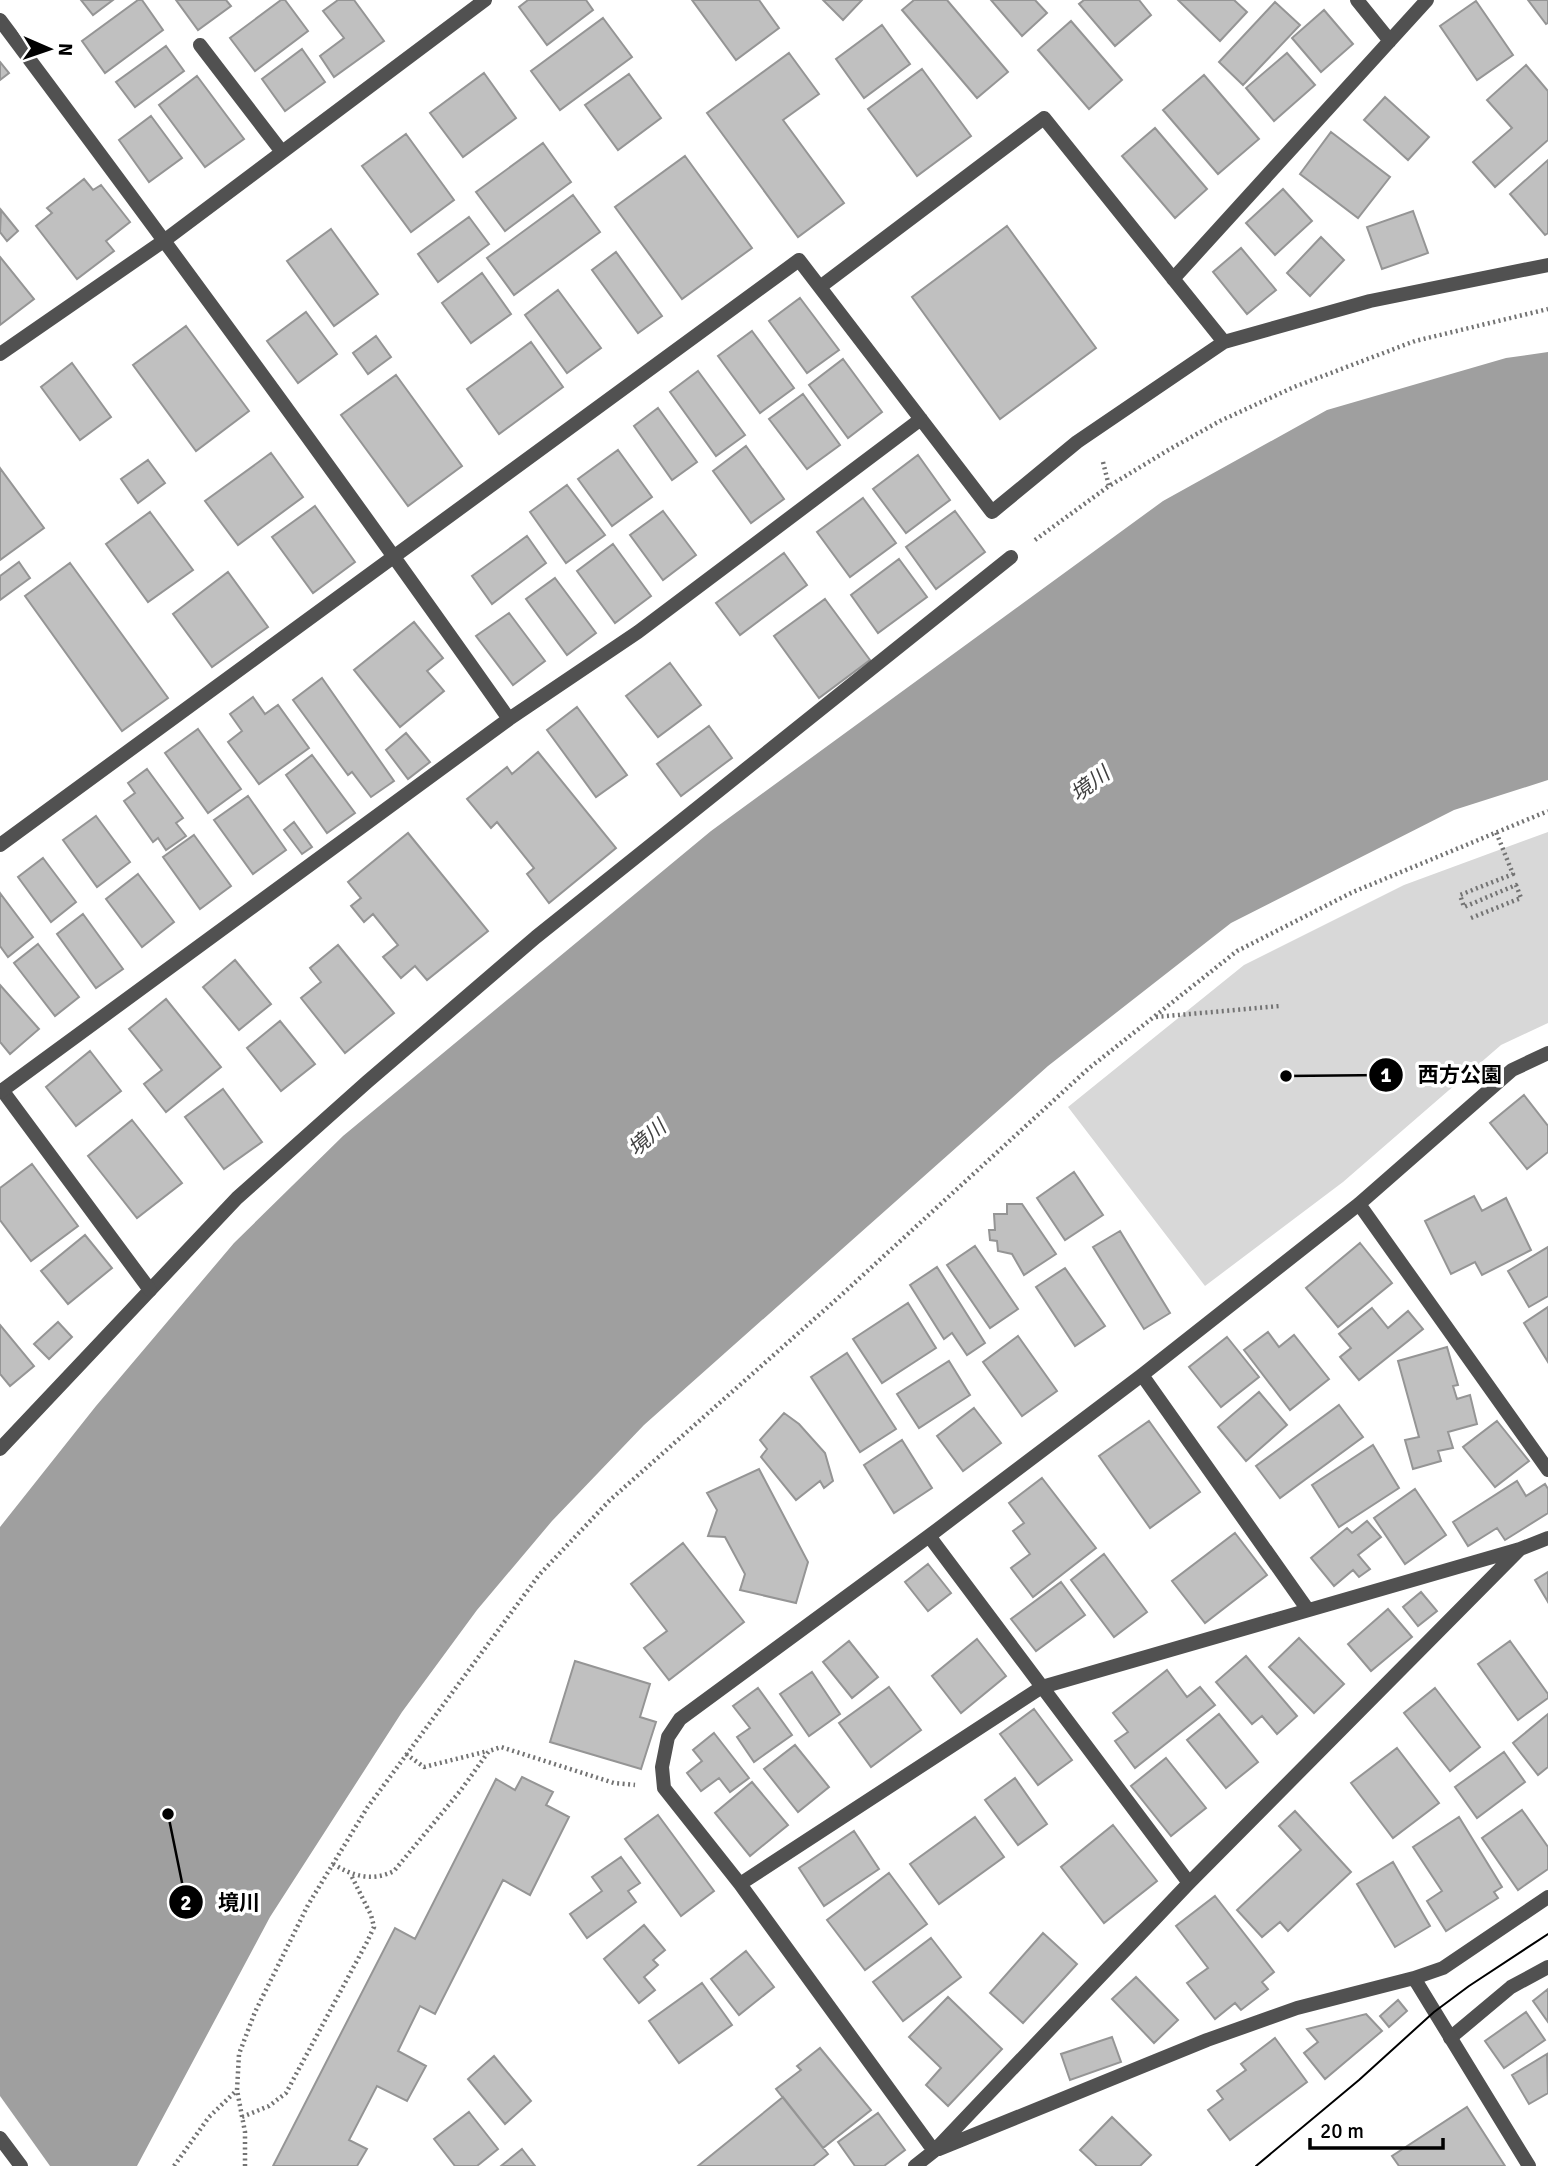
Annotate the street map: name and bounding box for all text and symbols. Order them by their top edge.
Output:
north arrow [14,14,84,84]
text: N [53,43,77,57]
water label: 境川 [1065,760,1116,807]
callout: 西方公園 [1369,1054,1516,1096]
text: 1 [1380,1062,1392,1088]
text: 西方公園 [1418,1062,1502,1088]
water label: 境川 [623,1113,673,1162]
callout: 境川 [169,1881,274,1923]
text: 2 [180,1890,192,1916]
text: 境川 [218,1890,260,1916]
scale bar [1310,2106,1443,2150]
text: 20 m [1320,2118,1364,2144]

